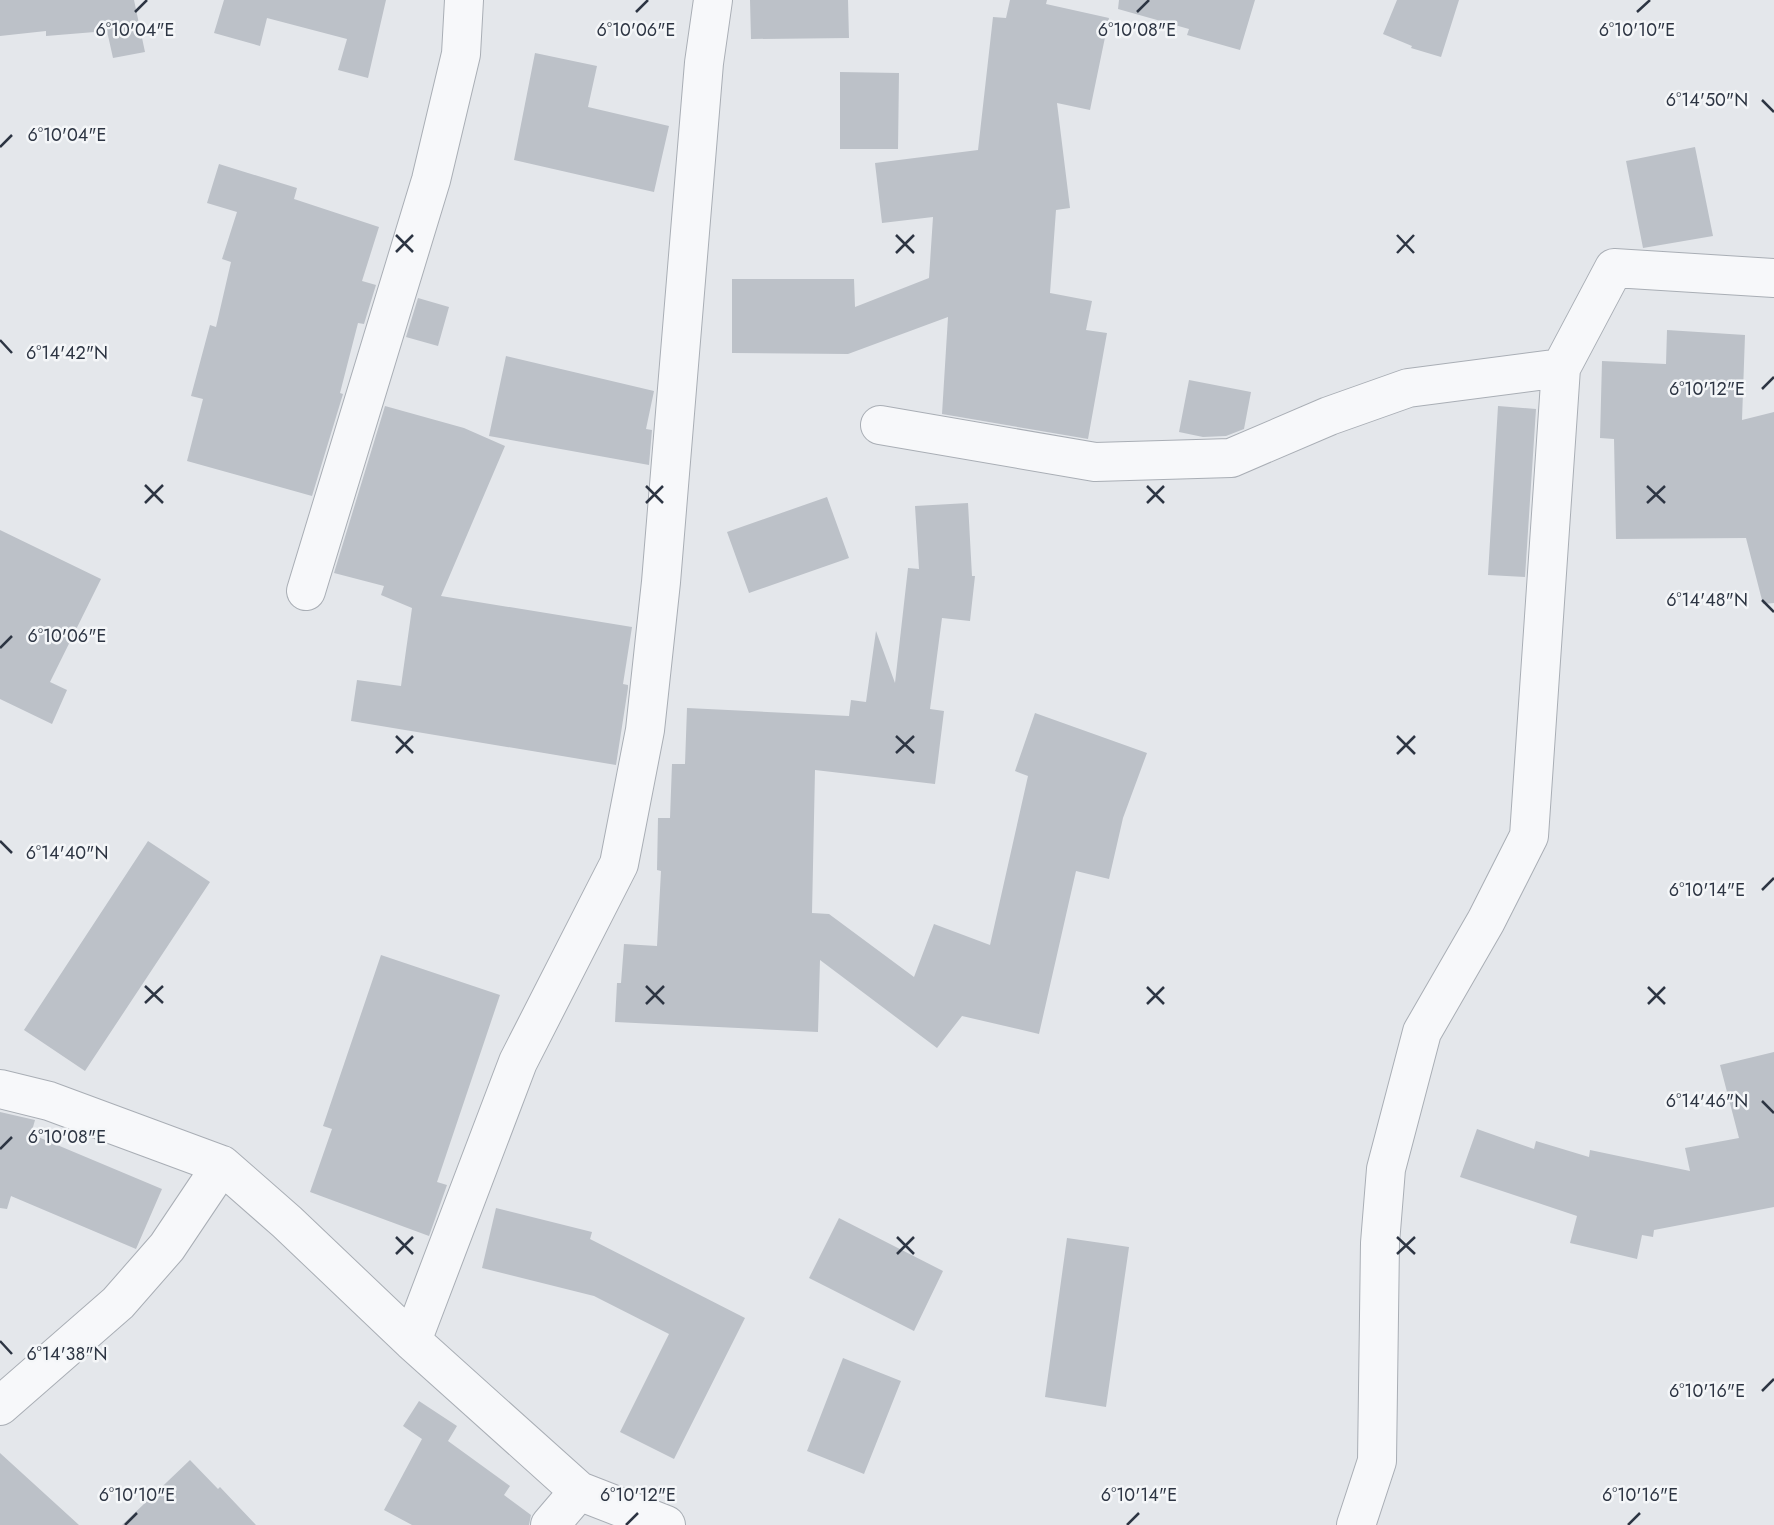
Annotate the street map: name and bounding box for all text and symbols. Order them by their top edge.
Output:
text: 6°10'04"E [96,17,174,43]
text: 6°10'06"E [597,17,675,43]
text: 6°10'08"E [1098,17,1176,43]
text: 6°10'10"E [1599,17,1675,43]
text: 6°14'50"N [1666,87,1748,113]
text: 6°10'04"E [28,122,106,148]
text: 6°14'42"N [26,340,108,366]
text: 6°10'12"E [1669,376,1745,402]
text: 6°14'48"N [1666,587,1748,613]
text: 6°10'06"E [28,623,106,649]
text: 6°14'40"N [26,840,108,866]
text: 6°10'14"E [1669,877,1745,903]
text: 6°14'46"N [1666,1088,1748,1114]
text: 6°10'08"E [28,1124,106,1150]
text: 6°14'38"N [26,1341,108,1367]
text: 6°10'16"E [1669,1378,1745,1404]
text: 6°10'10"E [99,1482,175,1508]
text: 6°10'12"E [600,1482,676,1508]
text: 6°10'14"E [1101,1482,1177,1508]
text: 6°10'16"E [1602,1482,1678,1508]

